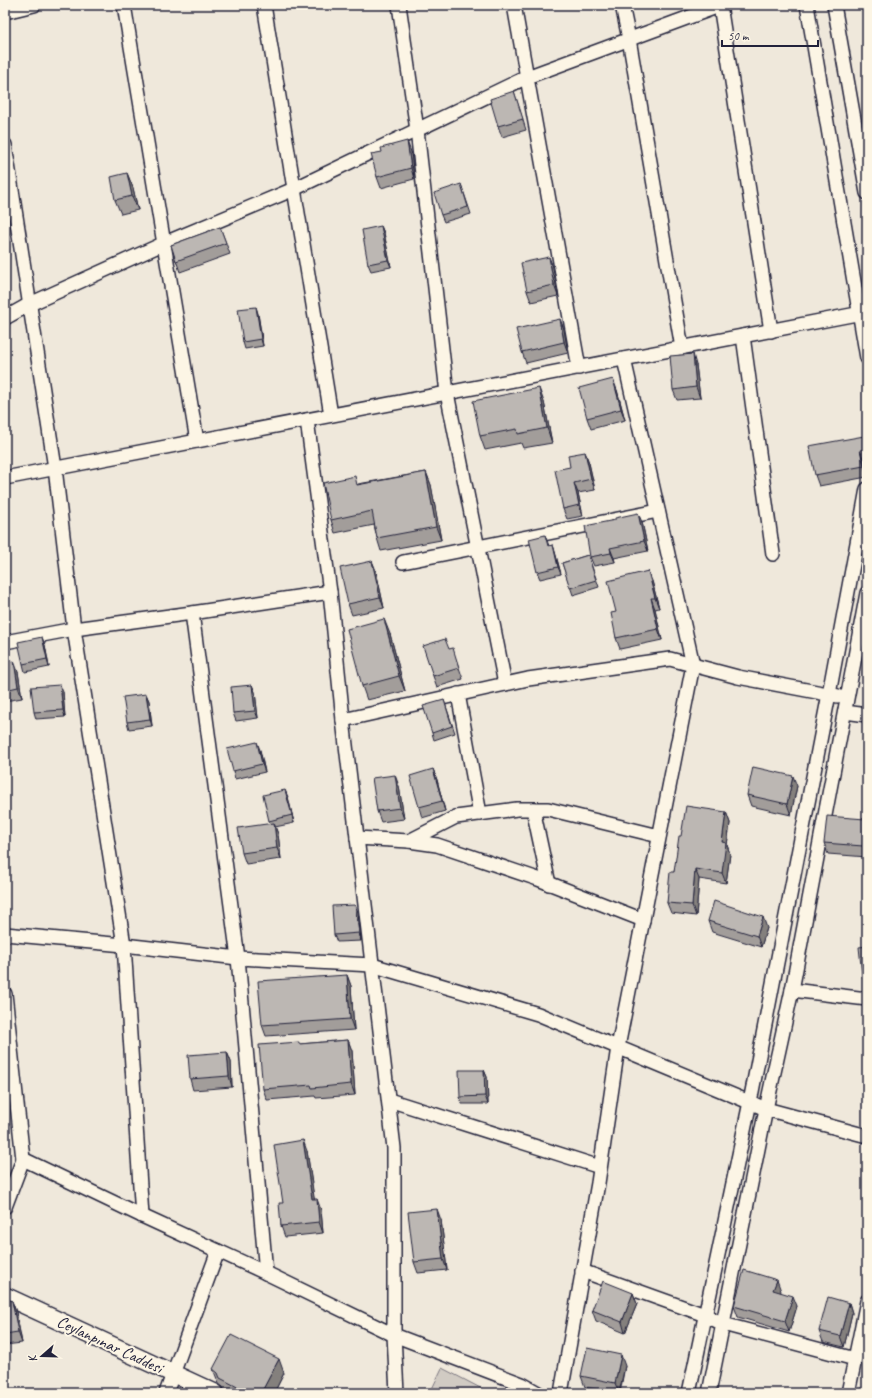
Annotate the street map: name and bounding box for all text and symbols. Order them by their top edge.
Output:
scale bar [722,22,818,48]
text: 50 m [728,28,750,44]
street label: Ceylanpınar Caddesi [54,1311,168,1379]
north arrow [22,1336,62,1376]
text: K [24,1352,40,1364]

